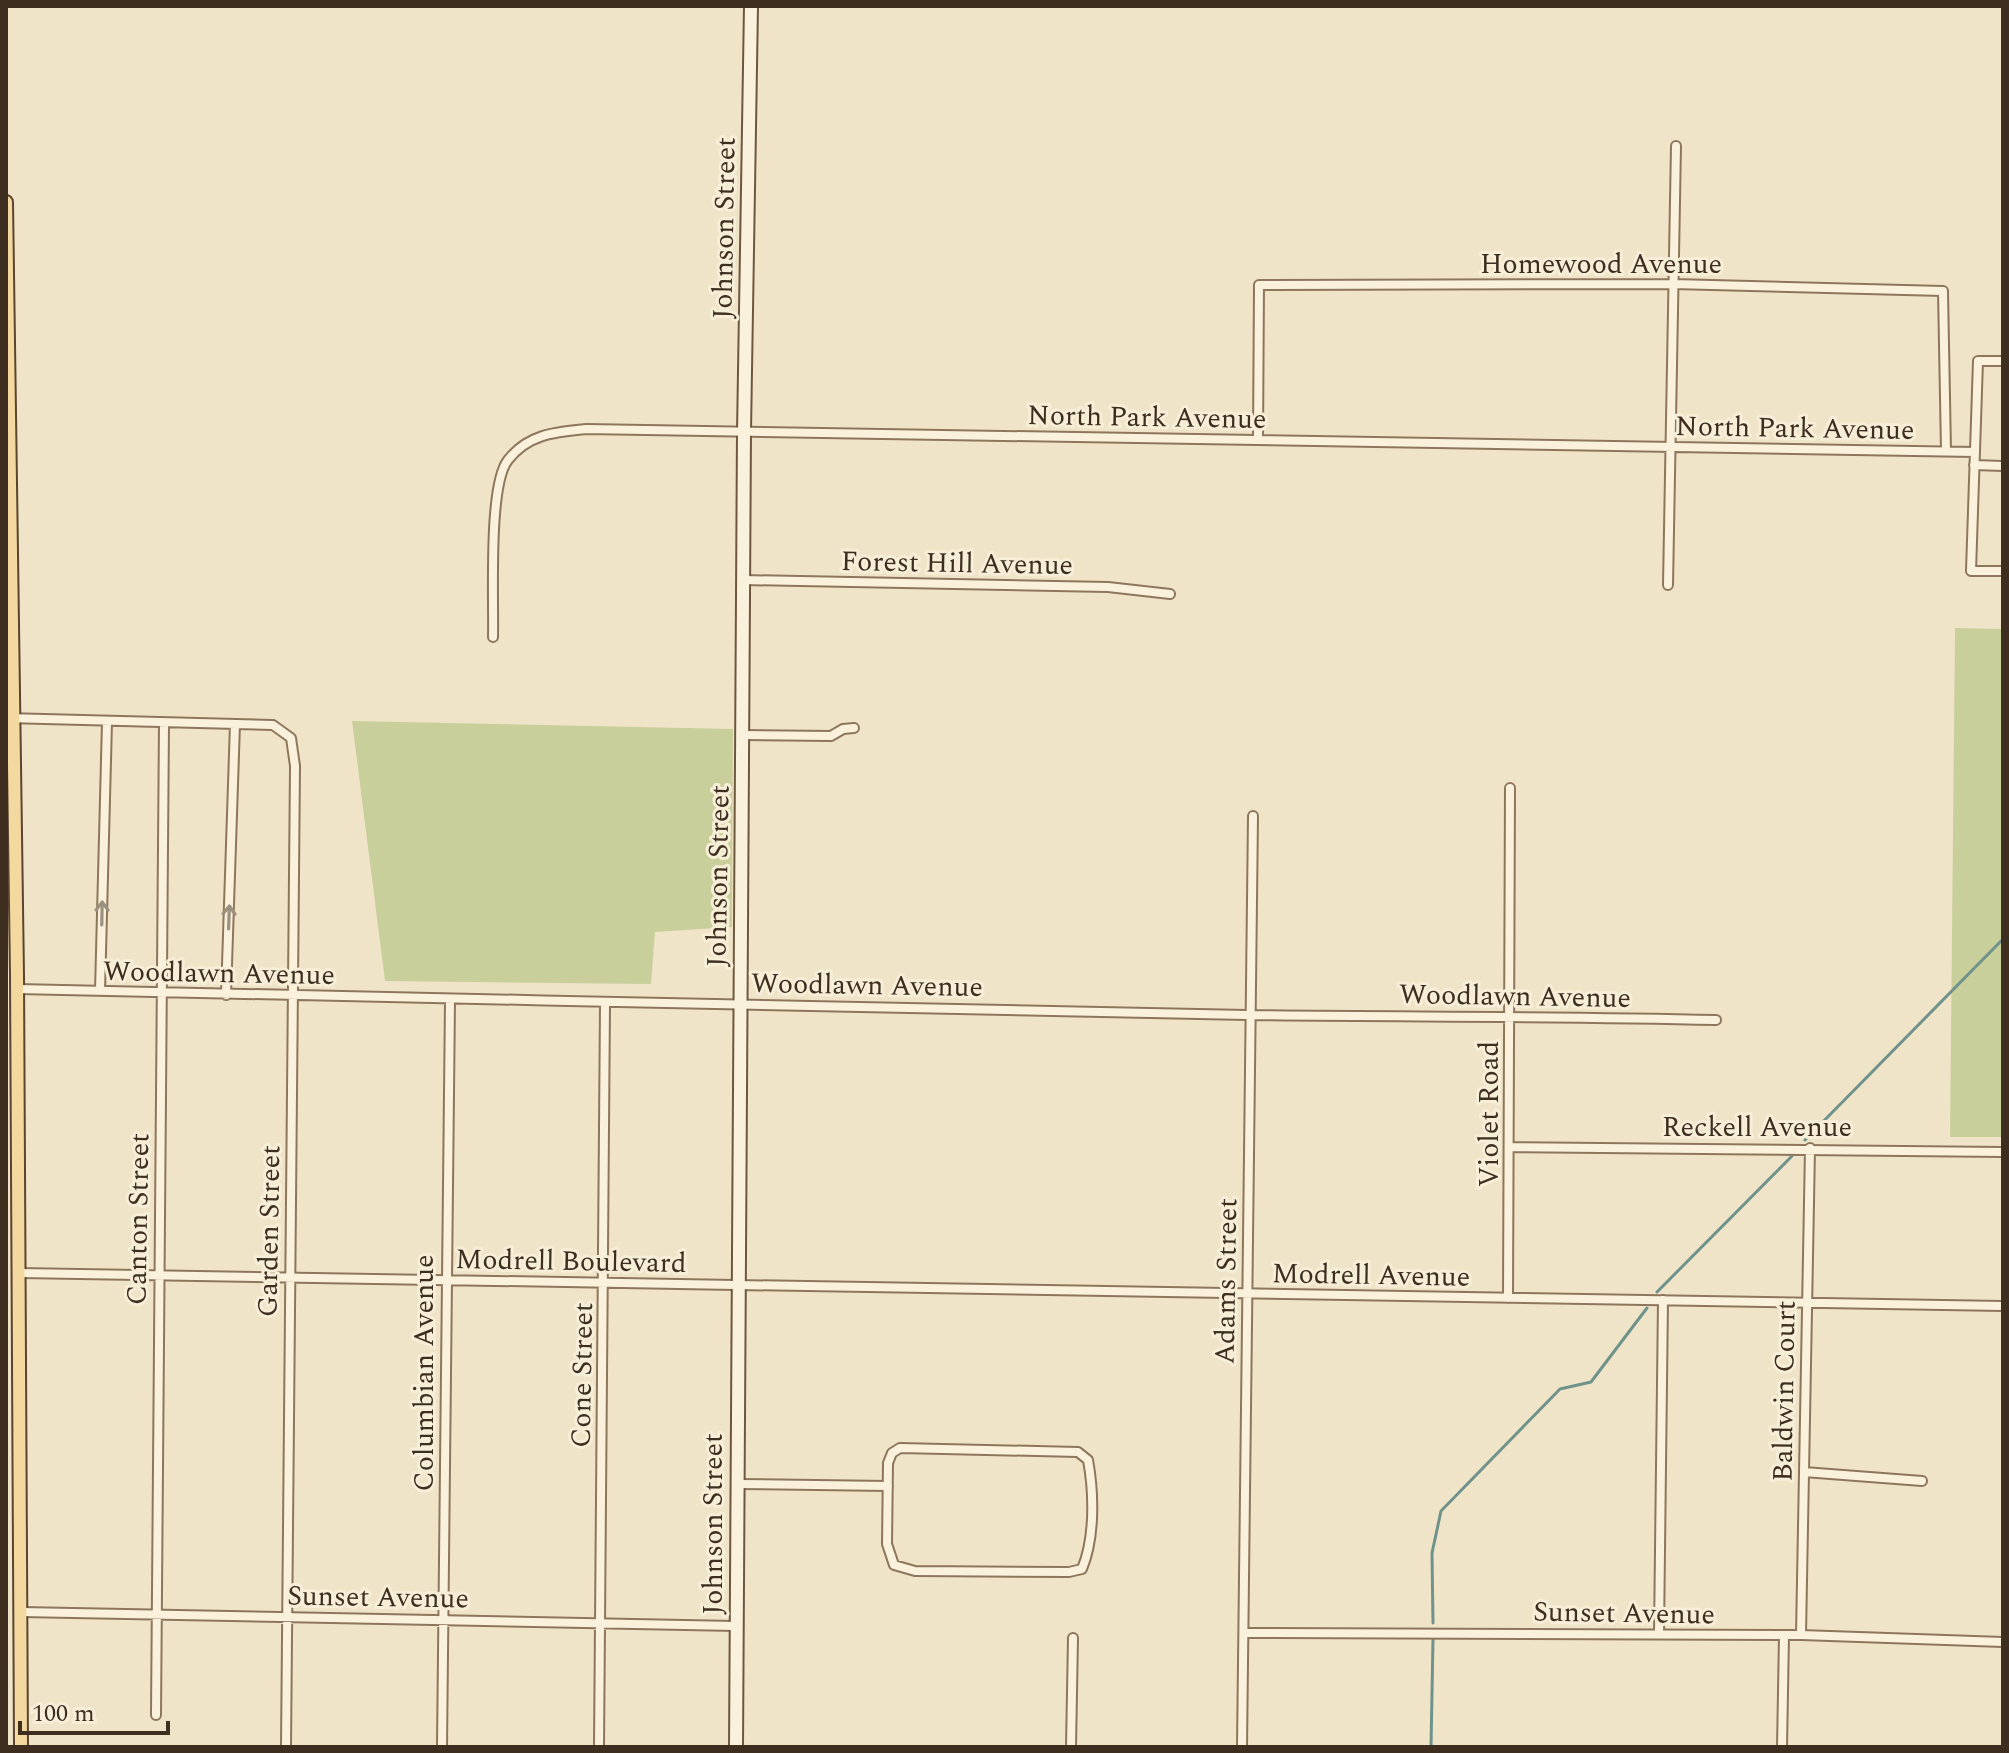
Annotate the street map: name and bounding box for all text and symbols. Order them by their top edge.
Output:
street label: Johnson Street [701,137,748,319]
street label: Homewood Avenue [1480,243,1722,286]
street label: North Park Avenue [1027,394,1267,441]
street label: North Park Avenue [1675,405,1915,452]
street label: Forest Hill Avenue [841,540,1073,587]
street label: Johnson Street [695,785,742,967]
one-way arrow [94,900,110,927]
one-way arrow [221,904,236,931]
street label: Woodlawn Avenue [103,950,335,997]
street label: Woodlawn Avenue [751,962,983,1009]
street label: Woodlawn Avenue [1399,973,1631,1020]
street label: Violet Road [1468,1041,1511,1187]
street label: Reckell Avenue [1662,1106,1852,1149]
street label: Canton Street [116,1133,161,1305]
street label: Garden Street [246,1144,293,1318]
street label: Adams Street [1204,1197,1249,1365]
street label: Modrell Boulevard [455,1238,687,1285]
street label: Modrell Avenue [1271,1252,1470,1299]
street label: Columbian Avenue [403,1254,446,1492]
street label: Baldwin Court [1761,1300,1808,1482]
street label: Cone Street [560,1302,605,1448]
street label: Johnson Street [692,1433,735,1615]
street label: Sunset Avenue [287,1574,469,1621]
street label: Sunset Avenue [1533,1590,1715,1637]
scale bar [20,1685,168,1735]
text: 100 m [32,1696,95,1732]

